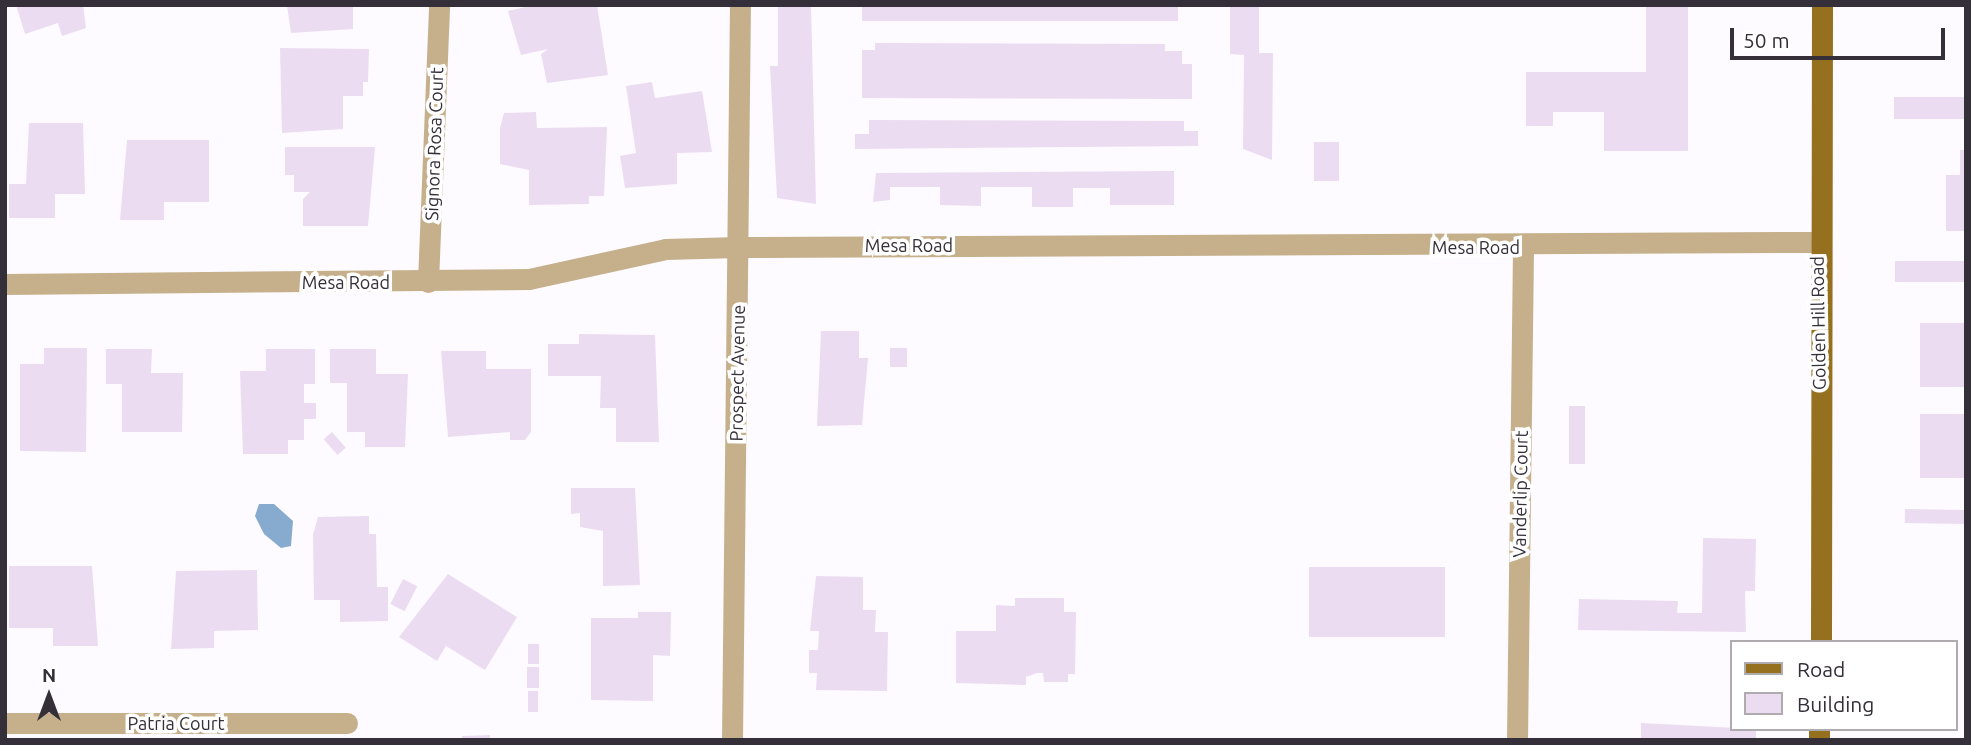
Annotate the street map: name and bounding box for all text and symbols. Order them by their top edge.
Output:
scale bar [1733,14,1948,58]
text: 50 m [1743,28,1790,52]
street label: Signora Rosa Court [421,67,447,221]
street label: Mesa Road [865,234,953,256]
street label: Mesa Road [1432,236,1520,258]
street label: Golden Hill Road [1806,256,1830,390]
street label: Mesa Road [302,271,390,293]
street label: Prospect Avenue [725,305,749,441]
street label: Vanderlip Court [1508,430,1532,558]
legend [1730,640,1957,731]
text: Road [1797,657,1845,681]
north arrow [14,661,84,731]
text: N [42,664,56,686]
text: Building [1797,692,1874,716]
street label: Patria Court [127,712,225,734]

